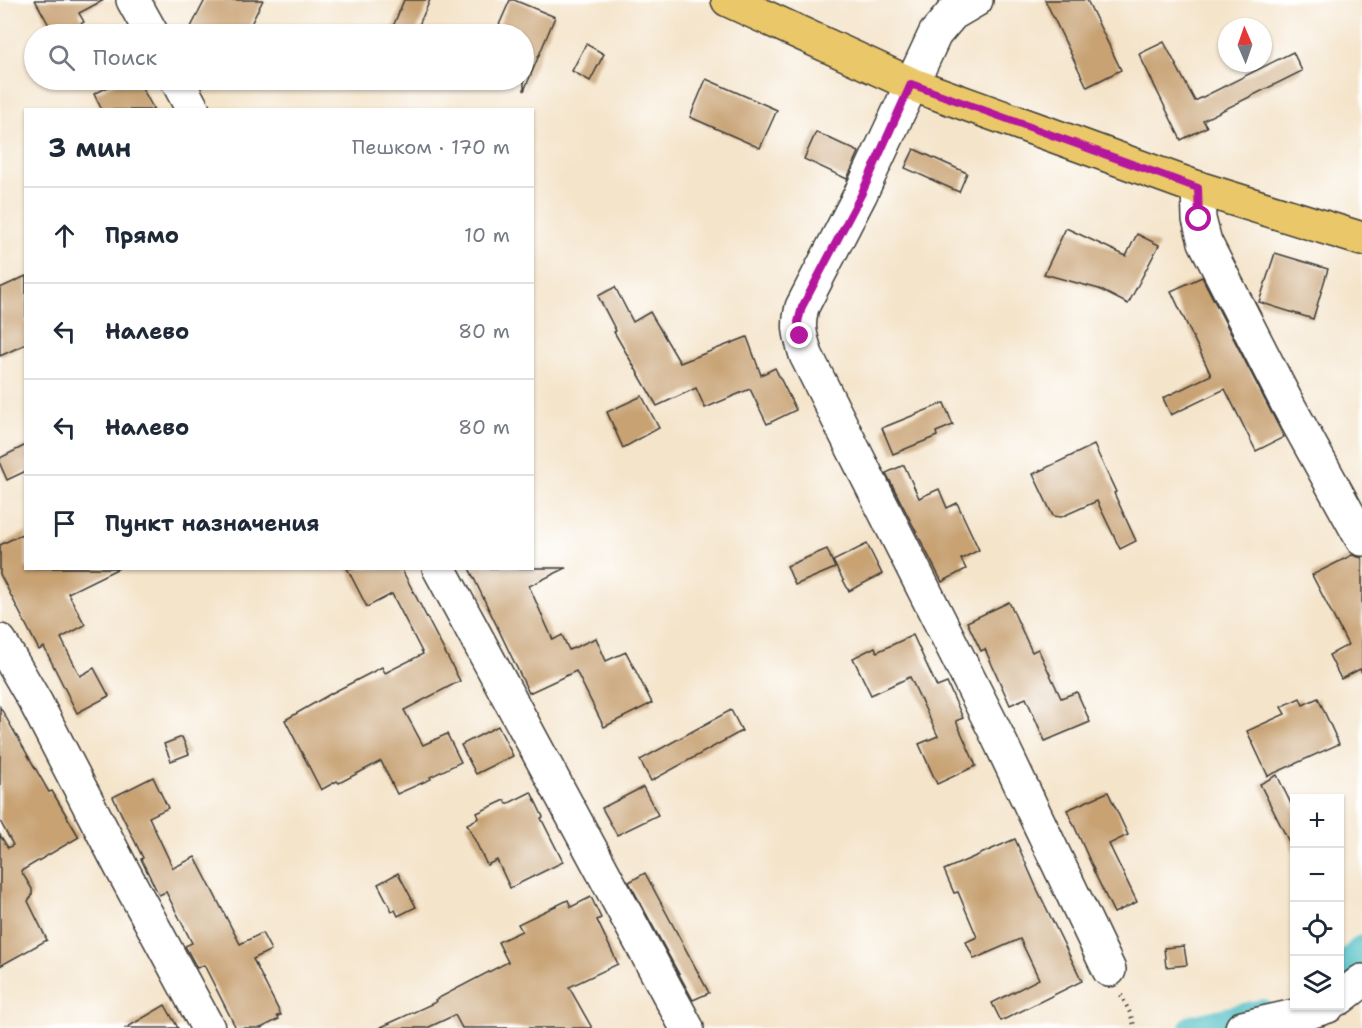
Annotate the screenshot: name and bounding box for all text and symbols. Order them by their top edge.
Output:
north arrow [1218,18,1272,72]
search box [24,24,534,90]
icon: search [45,41,78,74]
text: Поиск [93,43,157,72]
text: 3 мин [48,130,131,165]
text: Пешком · 170 m [352,134,510,160]
route start [1185,205,1211,231]
icon: ahead [48,219,81,252]
text: Прямо [105,221,179,250]
text: 10 m [464,222,510,248]
icon: left [48,315,81,348]
text: Налево [105,317,189,346]
text: 80 m [458,318,510,344]
route end [786,322,812,348]
icon: left [48,411,81,444]
text: Налево [105,413,189,442]
text: 80 m [458,414,510,440]
icon: arrive [48,507,81,540]
text: Пункт назначения [105,509,319,538]
map controls [1290,794,1344,1010]
button: + [1290,794,1344,848]
button: − [1290,848,1344,902]
button: locate [1290,902,1344,956]
button: layers [1290,956,1344,1010]

